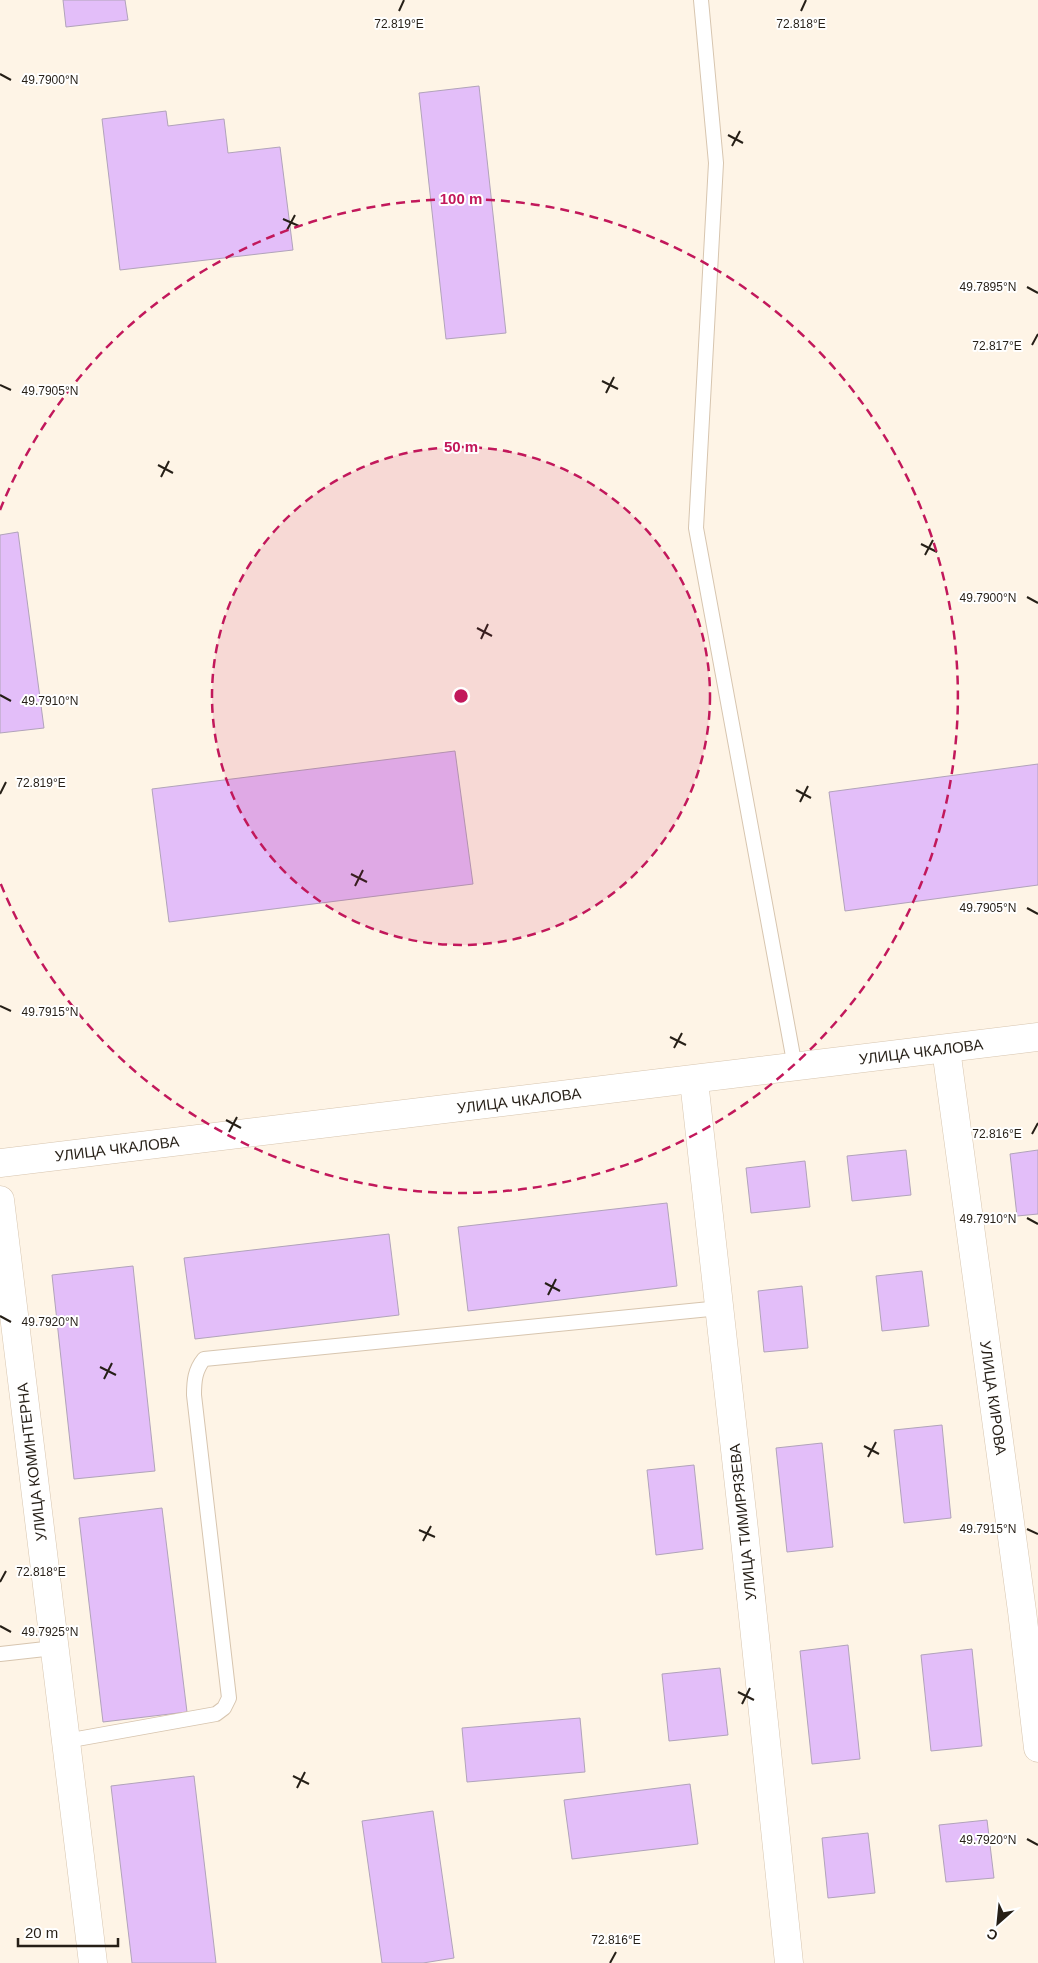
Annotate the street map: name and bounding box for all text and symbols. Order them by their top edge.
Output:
text: 72.819°E [374,17,424,31]
text: 72.818°E [776,17,826,31]
text: 49.7900°N [22,73,78,87]
text: 100 m [440,190,482,207]
text: 49.7895°N [960,280,1016,294]
text: 72.817°E [972,339,1022,353]
text: 49.7905°N [22,384,78,398]
text: 50 m [444,438,478,455]
text: 49.7900°N [960,591,1016,605]
centre of rings [452,687,470,705]
text: 49.7910°N [22,694,78,708]
text: 72.819°E [16,776,66,790]
text: 49.7905°N [960,901,1016,915]
text: 49.7915°N [22,1005,78,1019]
street label: УЛИЦА ЧКАЛОВА [858,1035,984,1068]
street label: УЛИЦА ЧКАЛОВА [456,1084,582,1117]
text: 72.816°E [972,1127,1022,1141]
street label: УЛИЦА ЧКАЛОВА [54,1132,180,1165]
text: 49.7910°N [960,1212,1016,1226]
text: 49.7920°N [22,1315,78,1329]
street label: УЛИЦА КИРОВА [977,1340,1010,1456]
street label: УЛИЦА КОМИНТЕРНА [13,1382,50,1542]
street label: УЛИЦА ТИМИРЯЗЕВА [726,1443,759,1601]
text: 49.7915°N [960,1522,1016,1536]
text: 72.818°E [16,1565,66,1579]
text: 49.7925°N [22,1625,78,1639]
text: 49.7920°N [960,1833,1016,1847]
north arrow [973,1898,1023,1948]
scale bar [18,1916,118,1948]
text: 20 m [25,1924,58,1941]
text: С [984,1925,1000,1944]
text: 72.816°E [591,1933,641,1947]

